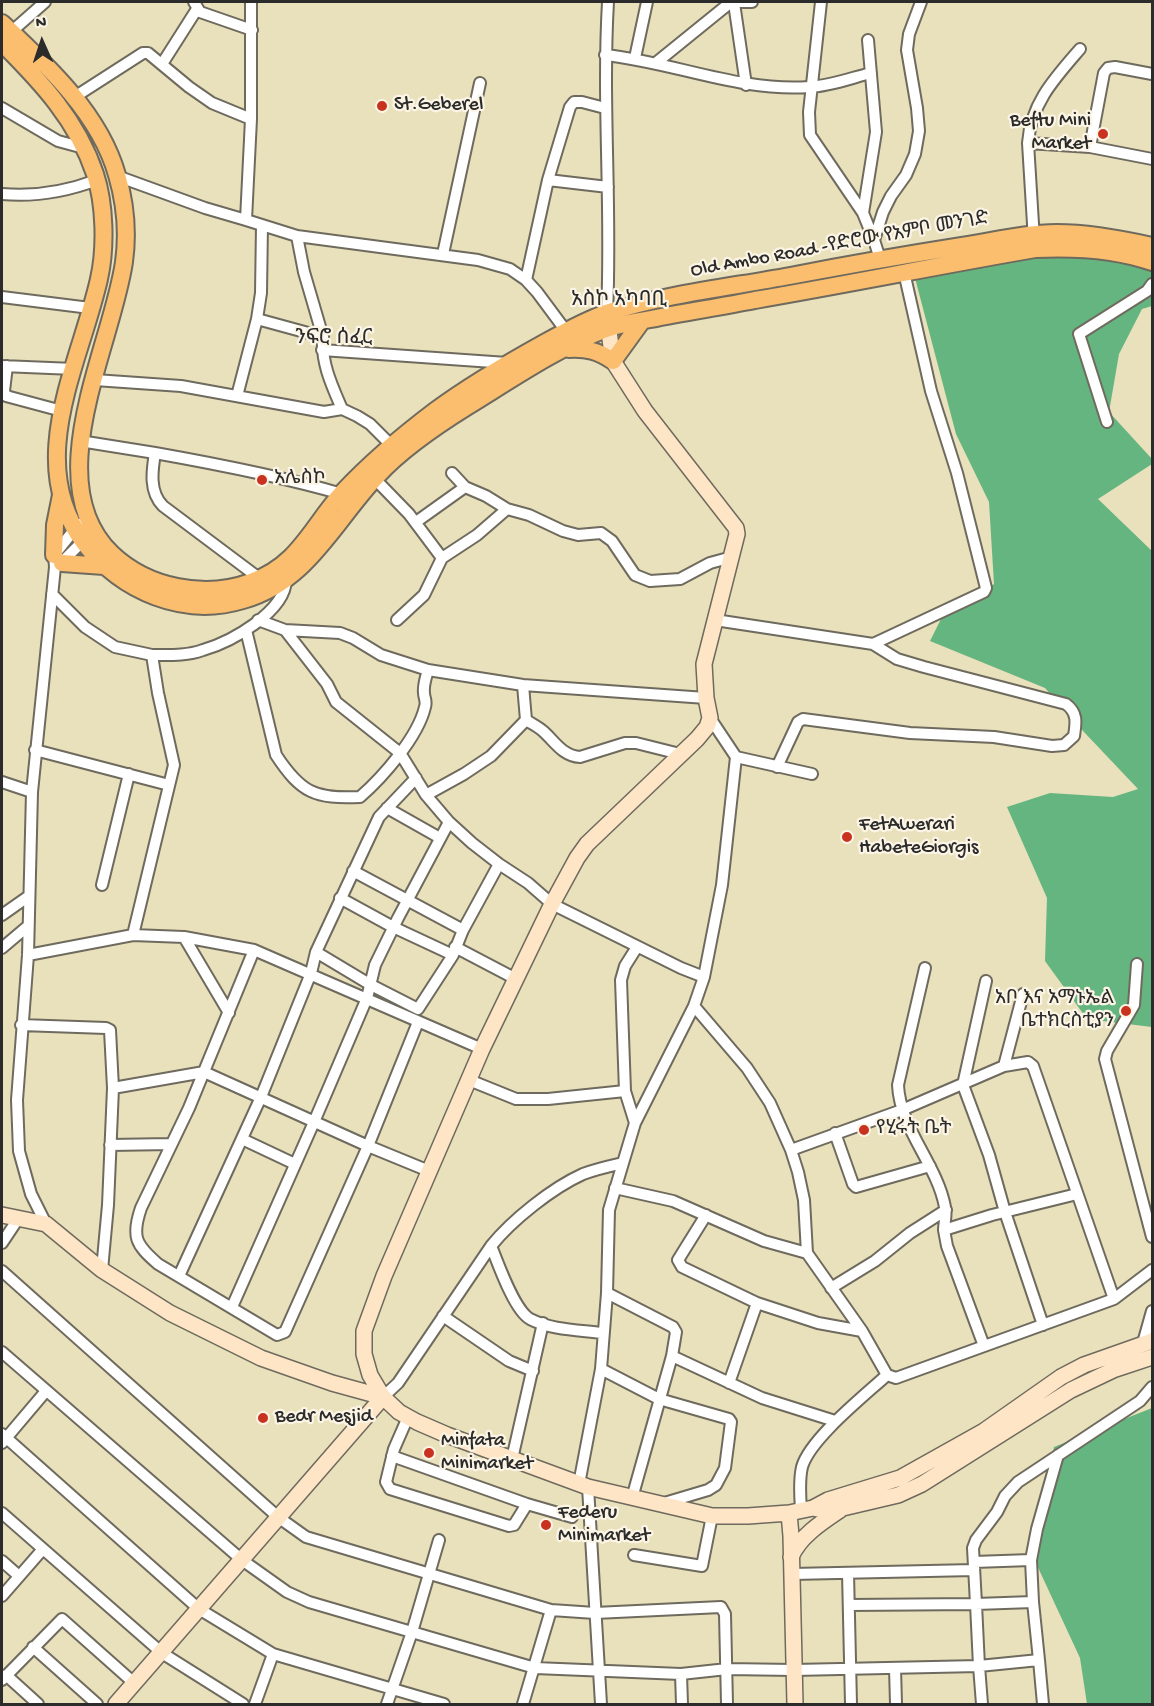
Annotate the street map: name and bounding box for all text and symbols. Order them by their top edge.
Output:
north arrow [12,12,72,72]
text: N [35,14,47,33]
place label: St.Geberel [394,94,483,118]
marker: St.Geberel [375,99,389,113]
place label: Beftu Mini Market [1010,110,1091,157]
marker: Beftu Mini Market [1096,127,1110,141]
street label: Old Ambo Road -የድሮው የአምቦ መንገድ [689,208,991,284]
district label: አስኮ አካባቢ [571,289,667,315]
district label: ንፍሮ ሰፈር [295,327,373,353]
place label: አሌስኮ [274,468,326,492]
marker: አሌስኮ [255,473,269,487]
place label: FetAwerari HabeteGiorgis [859,814,978,861]
marker: FetAwerari HabeteGiorgis [840,830,854,844]
place label: አቦ እና አማኑኤል ቤተክርስቲያን [995,988,1114,1035]
marker: አቦ እና አማኑኤል ቤተክርስቲያን [1119,1004,1133,1018]
place label: የሂሩት ቤት [876,1118,952,1142]
marker: የሂሩት ቤት [857,1123,871,1137]
place label: Bedr Mesjid [275,1406,373,1430]
marker: Bedr Mesjid [256,1411,270,1425]
place label: Minfata Minimarket [441,1430,533,1477]
marker: Minfata Minimarket [422,1446,436,1460]
place label: Federu Minimarket [558,1502,650,1549]
marker: Federu Minimarket [539,1518,553,1532]

